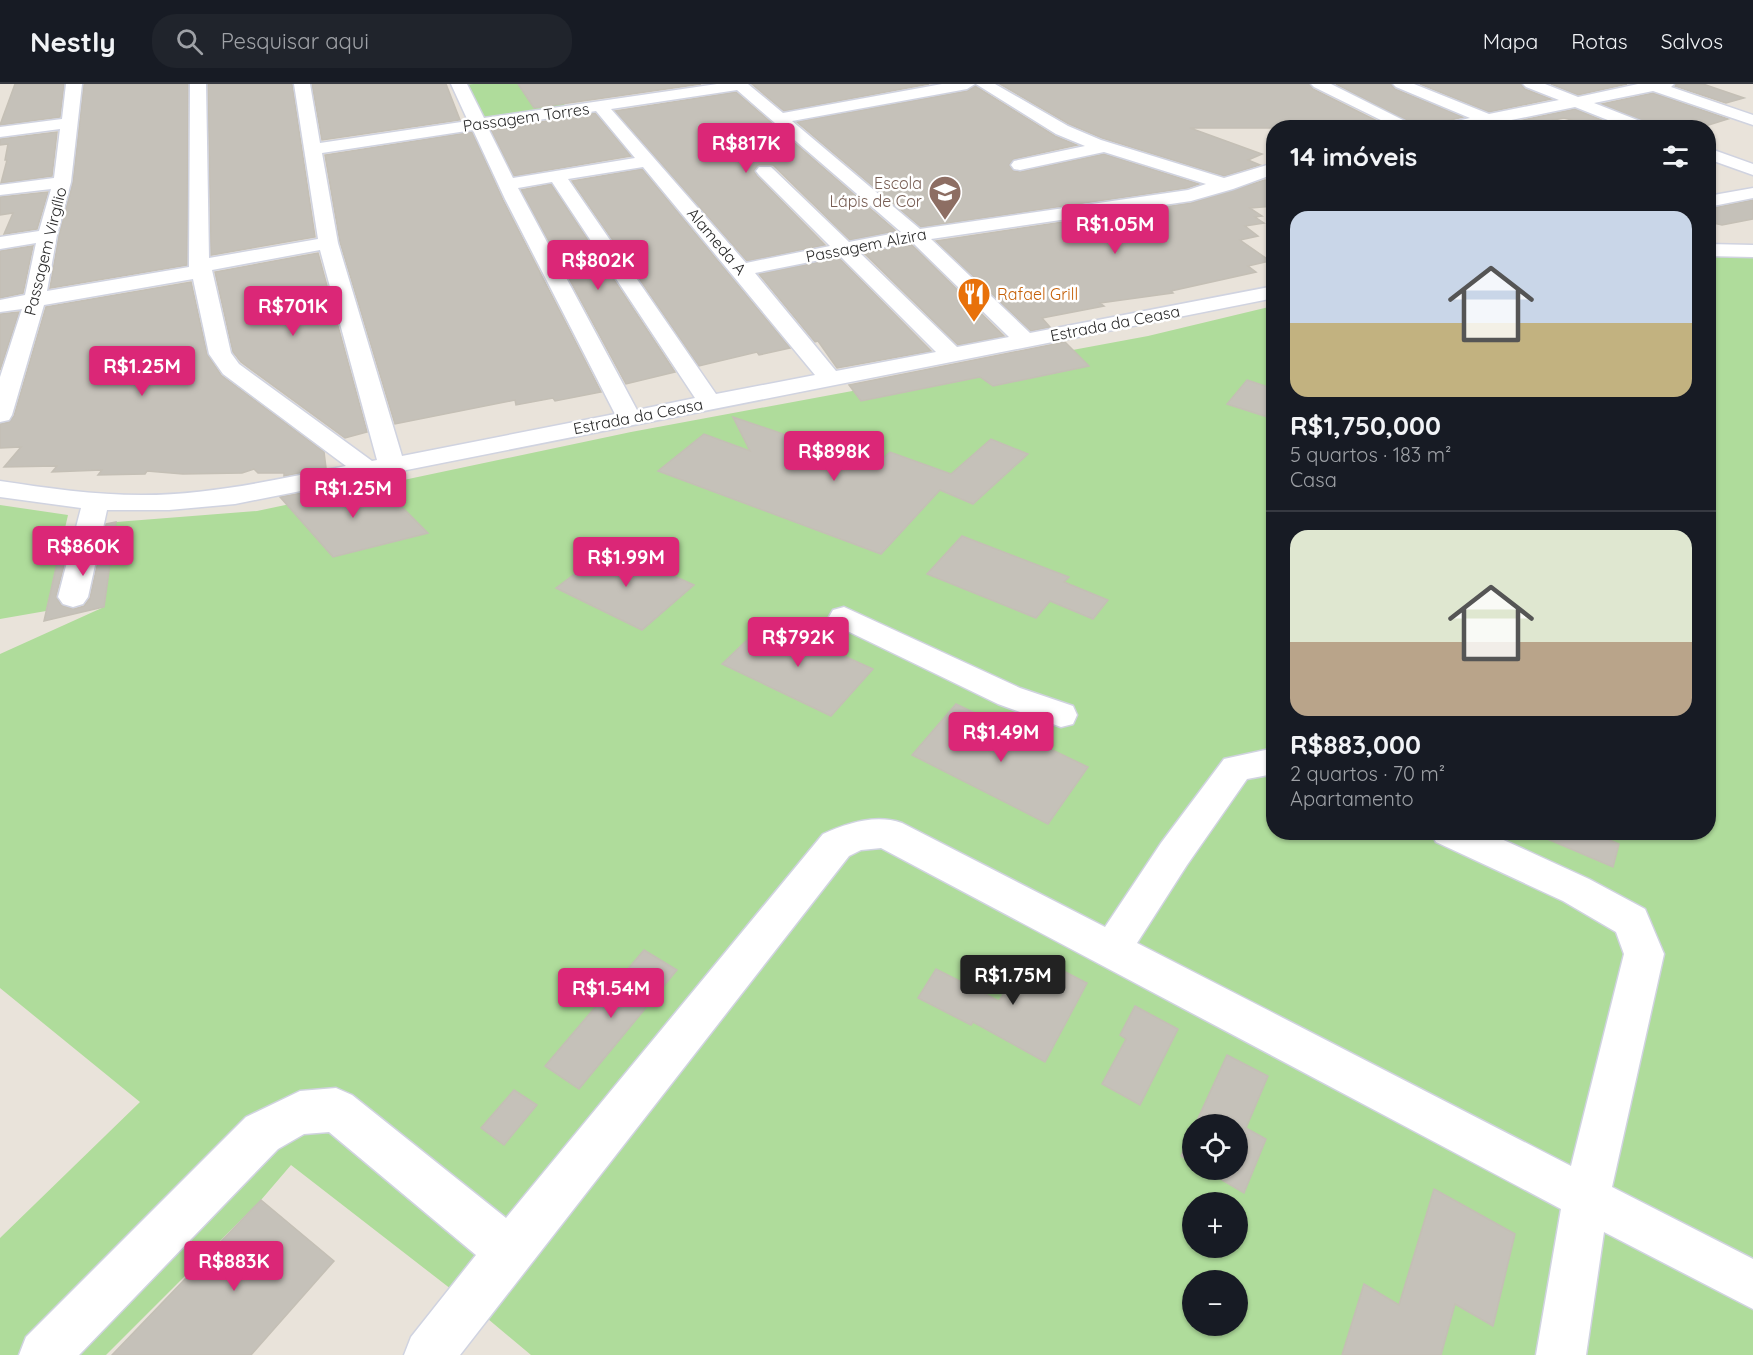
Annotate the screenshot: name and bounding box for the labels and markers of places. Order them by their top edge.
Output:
pin: R$817K [697,123,795,174]
place label: Escola Lápis de Cor [829,173,922,211]
school or university icon: Escola Lápis de Cor [927,174,963,221]
pin: R$1.05M [1060,204,1170,255]
pin: R$802K [549,240,647,291]
restaurant icon: Rafael Grill [956,276,992,323]
place label: Rafael Grill [997,284,1078,304]
pin: R$701K [244,286,342,337]
pin: R$1.25M [87,346,197,397]
pin: R$898K [785,431,883,482]
pin: R$1.25M [298,468,408,519]
pin: R$860K [34,526,132,577]
pin: R$1.99M [571,537,681,588]
pin: R$792K [749,617,847,668]
pin: R$1.49M [946,712,1056,763]
pin: R$1.75M [958,955,1068,1006]
pin: R$1.54M [556,968,666,1019]
pin: R$883K [185,1241,283,1292]

